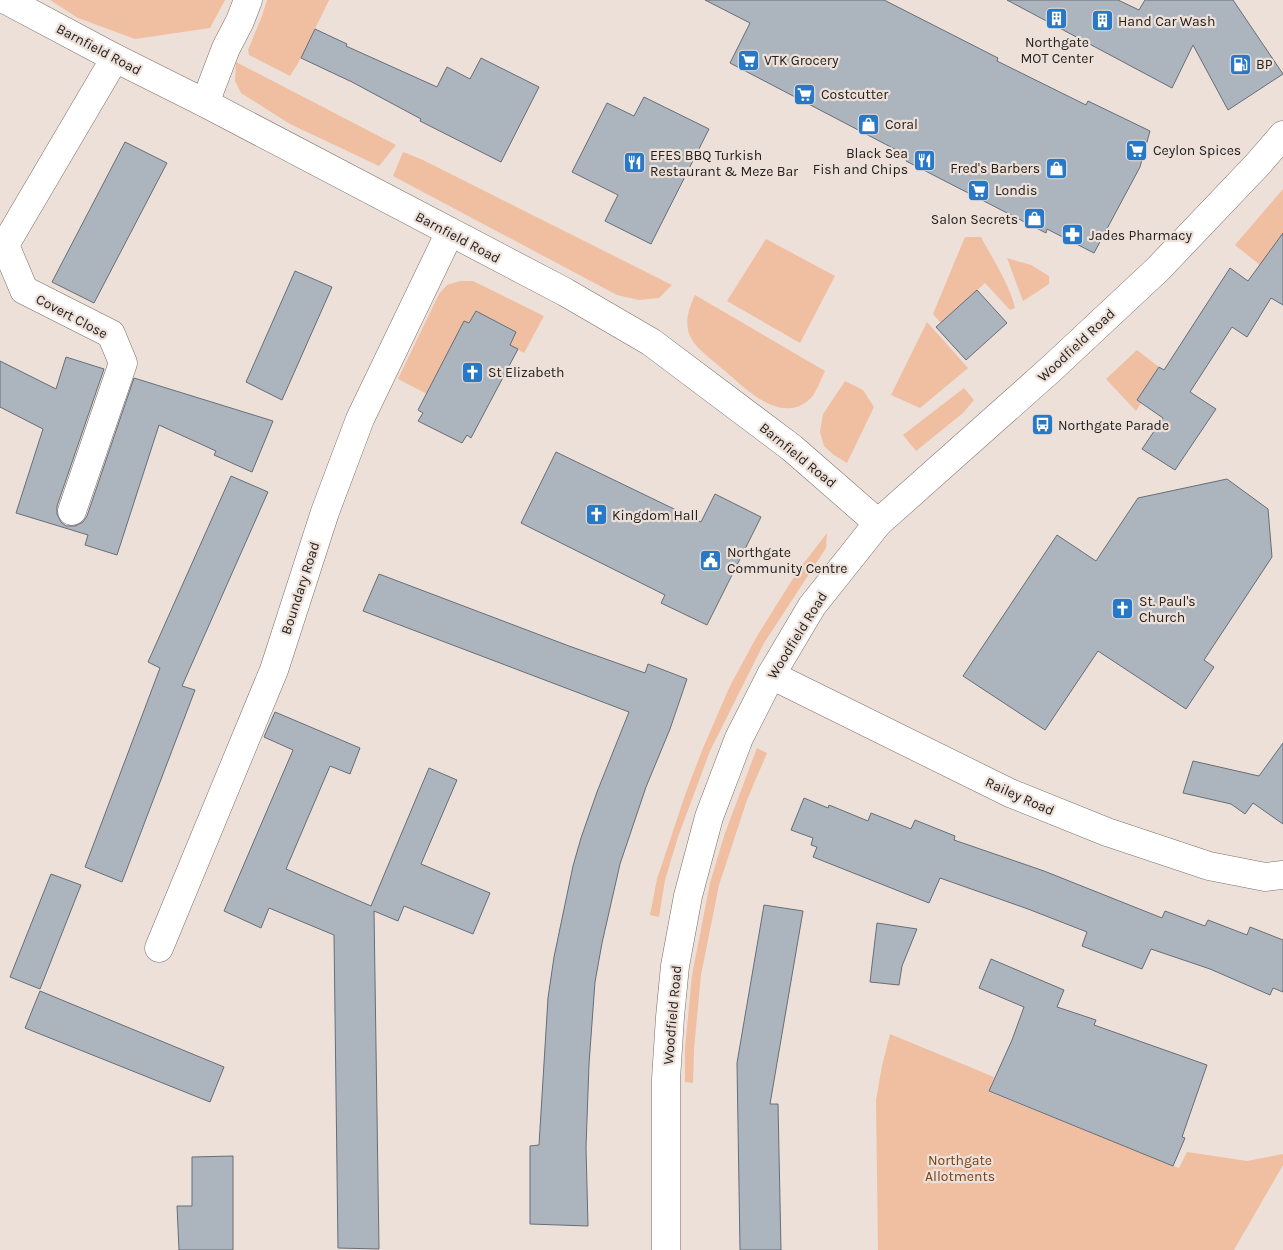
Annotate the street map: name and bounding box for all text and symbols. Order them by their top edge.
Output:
building icon: Northgate MOT Center [1045,7,1069,31]
building icon: Hand Car Wash [1090,9,1114,33]
place label: Hand Car Wash [1118,13,1215,30]
street label: Barnfield Road [53,20,144,79]
place label: Northgate MOT Center [1021,34,1094,67]
supermarket icon: VTK Grocery [736,48,760,72]
place label: VTK Grocery [764,52,839,69]
fuel station icon: BP [1228,52,1252,76]
place label: BP [1256,56,1273,73]
supermarket icon: Costcutter [793,82,817,106]
place label: Costcutter [821,86,889,103]
shop icon: Coral [857,112,881,136]
place label: Coral [885,116,918,133]
supermarket icon: Ceylon Spices [1125,138,1149,162]
place label: Ceylon Spices [1153,142,1241,159]
place label: Black Sea Fish and Chips [813,145,908,178]
place label: EFES BBQ Turkish Restaurant & Meze Bar [650,147,799,180]
restaurant icon: Black Sea Fish and Chips [912,149,936,173]
restaurant icon: EFES BBQ Turkish Restaurant & Meze Bar [622,151,646,175]
shop icon: Fred's Barbers [1044,156,1068,180]
place label: Fred's Barbers [950,160,1040,177]
supermarket icon: Londis [967,178,991,202]
place label: Londis [995,182,1037,199]
shop icon: Salon Secrets [1022,207,1046,231]
street label: Barnfield Road [412,208,503,267]
place label: Salon Secrets [931,211,1018,228]
pharmacy icon: Jades Pharmacy [1061,223,1085,247]
place label: Jades Pharmacy [1089,227,1193,244]
street label: Covert Close [33,290,111,342]
street label: Woodfield Road [1034,305,1119,386]
church icon: St Elizabeth [460,360,484,384]
place label: St Elizabeth [488,364,565,381]
bus stop icon: Northgate Parade [1030,413,1054,437]
place label: Northgate Parade [1058,417,1169,434]
street label: Barnfield Road [756,419,840,492]
church icon: Kingdom Hall [584,503,608,527]
place label: Kingdom Hall [612,507,698,524]
street label: Boundary Road [277,540,323,637]
place label: Northgate Community Centre [727,544,847,577]
public building icon: Northgate Community Centre [699,548,723,572]
street label: Woodfield Road [764,589,831,682]
place label: St. Paul's Church [1139,593,1196,626]
church icon: St. Paul's Church [1111,597,1135,621]
street label: Railey Road [983,774,1057,819]
street label: Woodfield Road [660,965,685,1065]
park label: Northgate Allotments [925,1152,995,1185]

